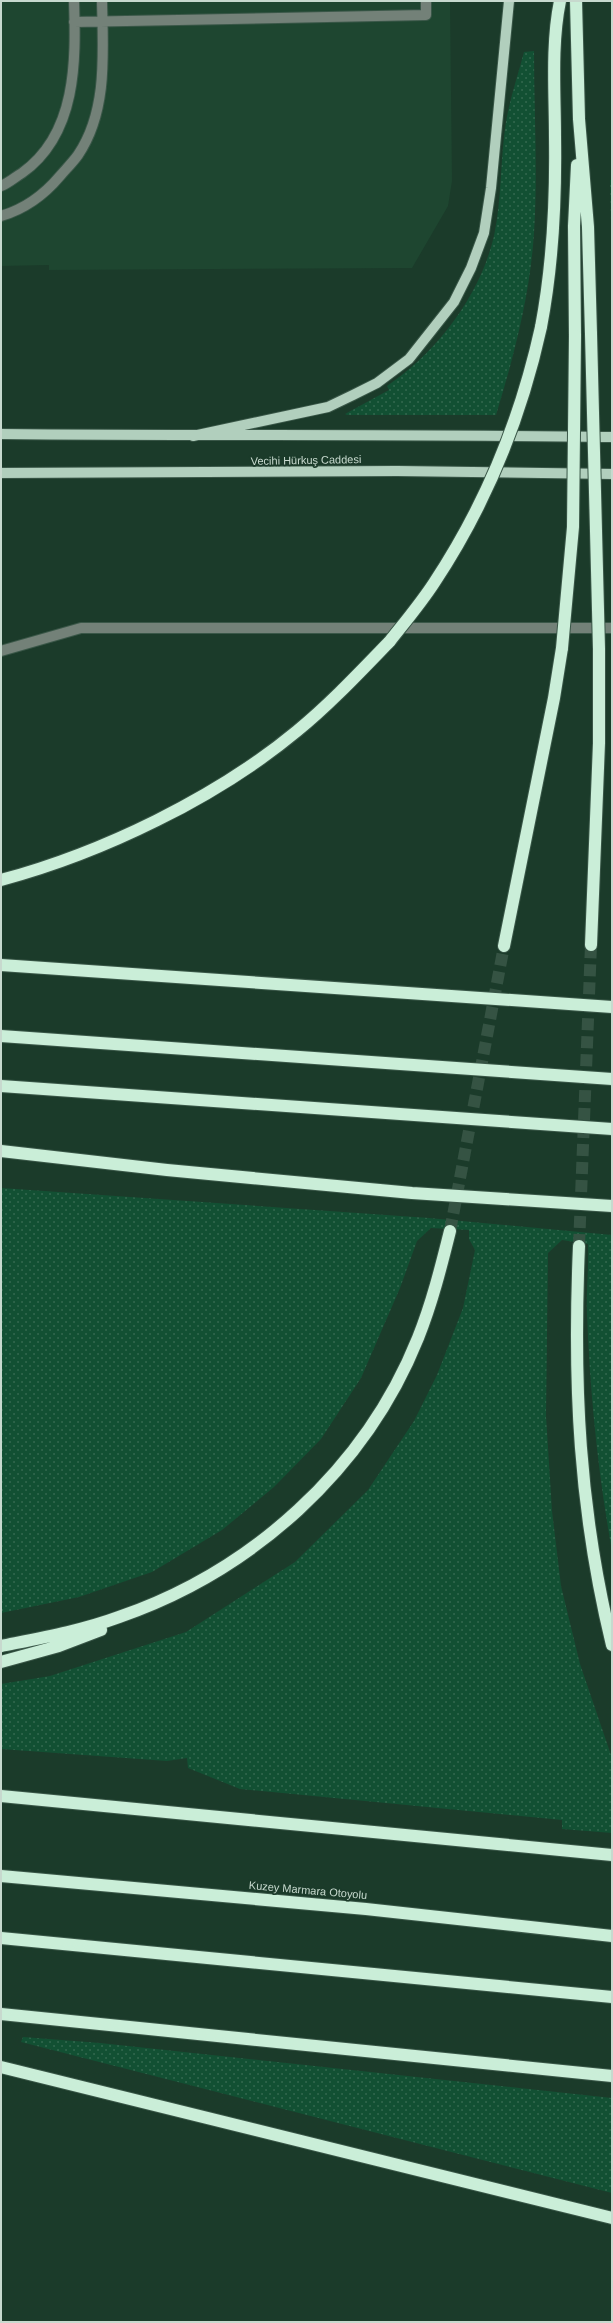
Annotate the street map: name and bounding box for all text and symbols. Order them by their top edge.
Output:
street label: Vecihi Hürkuş Caddesi [251,453,361,467]
street label: Kuzey Marmara Otoyolu [248,1879,368,1901]

